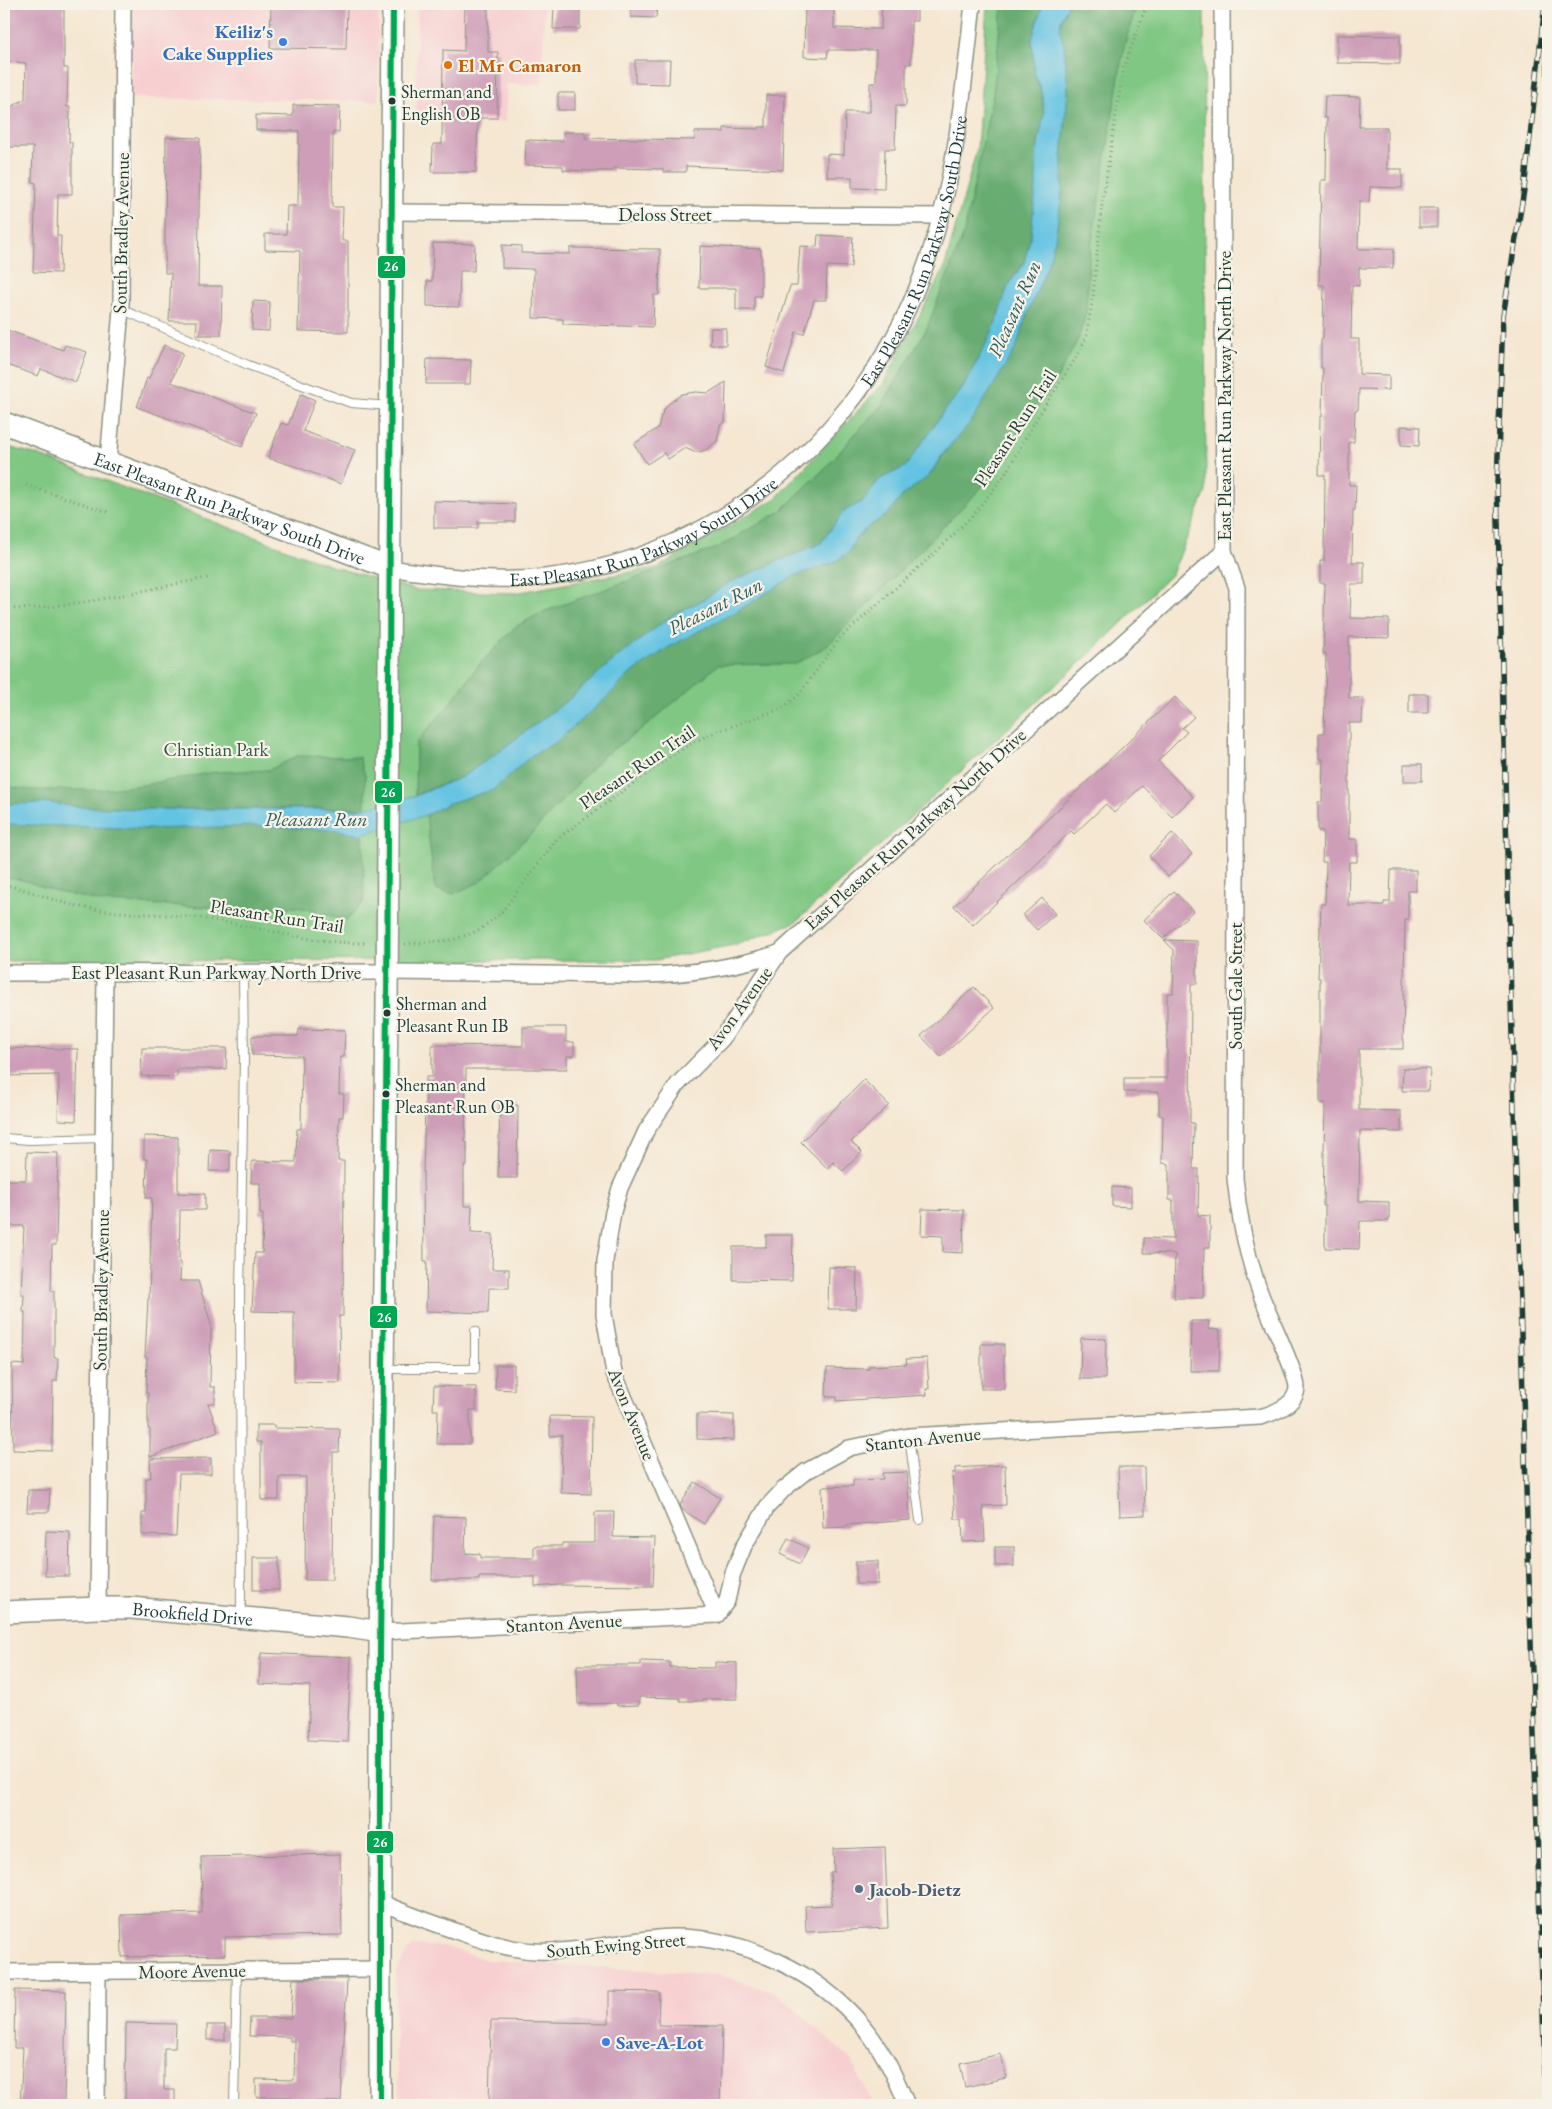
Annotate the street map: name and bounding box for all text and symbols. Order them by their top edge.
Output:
place label: Keiliz's Cake Supplies [163,19,273,66]
marker: Keiliz's Cake Supplies [277,36,289,48]
place label: El Mr Camaron [458,53,582,78]
marker: El Mr Camaron [442,59,454,71]
place label: Sherman and English OB [401,80,493,125]
marker: Sherman and English OB [387,96,397,106]
street label: East Pleasant Run Parkway South Drive [854,114,972,391]
street label: South Bradley Avenue [107,152,135,314]
street label: Deloss Street [618,202,712,227]
street label: East Pleasant Run Parkway North Drive [1212,251,1237,541]
line badge: 26 [377,255,406,279]
text: 26 [384,257,399,275]
water label: Pleasant Run [981,257,1047,361]
street label: Pleasant Run Trail [968,364,1062,491]
street label: East Pleasant Run Parkway South Drive [90,445,369,570]
street label: East Pleasant Run Parkway South Drive [509,471,782,592]
water label: Pleasant Run [663,571,767,641]
street label: Pleasant Run Trail [574,719,700,815]
street label: East Pleasant Run Parkway North Drive [799,723,1031,935]
park label: Christian Park [164,737,269,762]
line badge: 26 [374,780,403,804]
text: 26 [381,783,396,801]
water label: Pleasant Run [264,806,368,832]
street label: Pleasant Run Trail [208,893,346,939]
street label: South Gale Street [1223,923,1248,1049]
street label: East Pleasant Run Parkway North Drive [71,960,361,985]
street label: Avon Avenue [700,961,778,1056]
place label: Sherman and Pleasant Run IB [396,992,508,1037]
marker: Sherman and Pleasant Run IB [382,1008,392,1018]
place label: Sherman and Pleasant Run OB [395,1073,515,1118]
marker: Sherman and Pleasant Run OB [381,1089,391,1099]
street label: South Bradley Avenue [87,1209,115,1371]
line badge: 26 [369,1305,398,1329]
text: 26 [377,1308,392,1326]
street label: Avon Avenue [602,1363,662,1464]
street label: Stanton Avenue [864,1420,982,1458]
street label: Brookfield Drive [131,1596,254,1631]
street label: Stanton Avenue [505,1607,623,1639]
line badge: 26 [366,1830,394,1854]
text: 26 [373,1833,388,1851]
place label: Jacob-Dietz [867,1877,961,1902]
marker: Jacob-Dietz [853,1883,865,1895]
street label: South Ewing Street [545,1926,687,1964]
street label: Moore Avenue [138,1958,246,1984]
place label: Save-A-Lot [616,2030,704,2055]
marker: Save-A-Lot [600,2036,612,2048]

